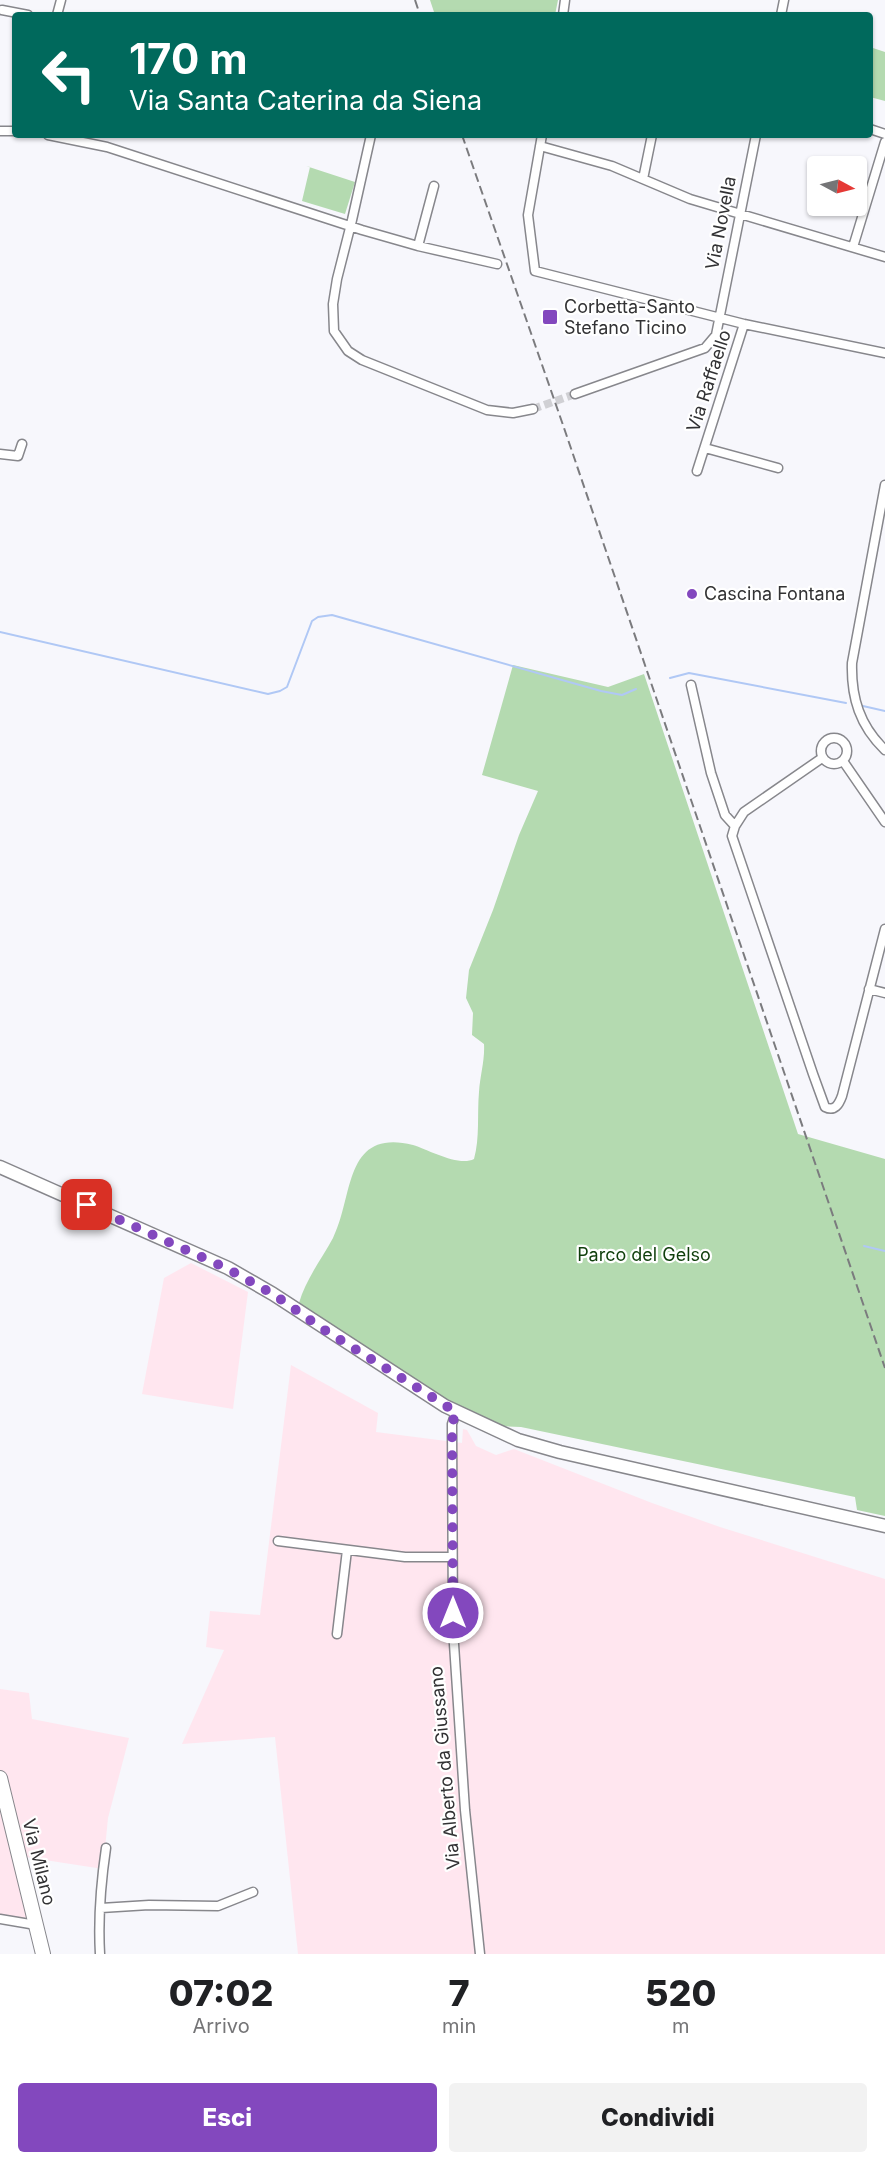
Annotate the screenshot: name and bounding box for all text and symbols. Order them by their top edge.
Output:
text: 170 m [129,33,247,84]
icon: left [30,36,108,114]
text: Via Santa Caterina da Siena [129,84,482,117]
north arrow [807,156,867,216]
map controls [807,156,867,216]
street label: Via Novella [701,174,740,272]
place label: Corbetta-Santo Stefano Ticino [564,296,695,338]
marker: Corbetta-Santo Stefano Ticino [541,308,559,326]
street label: Via Raffaello [682,327,735,435]
place label: Cascina Fontana [704,583,845,604]
marker: Cascina Fontana [685,587,699,601]
pin [61,1179,112,1230]
icon: arrive [70,1188,103,1221]
park label: Parco del Gelso [577,1244,711,1265]
position arrow [421,1581,485,1645]
street label: Via Alberto da Giussano [425,1666,464,1871]
street label: Via Milano [19,1816,60,1907]
text: 07:02 [169,1971,273,2015]
text: 7 [449,1971,470,2015]
text: 520 [645,1971,716,2015]
text: Arrivo [192,2014,250,2038]
text: min [442,2014,476,2038]
text: m [672,2014,689,2038]
button: Esci [18,2083,437,2152]
button: Condividi [449,2083,867,2152]

